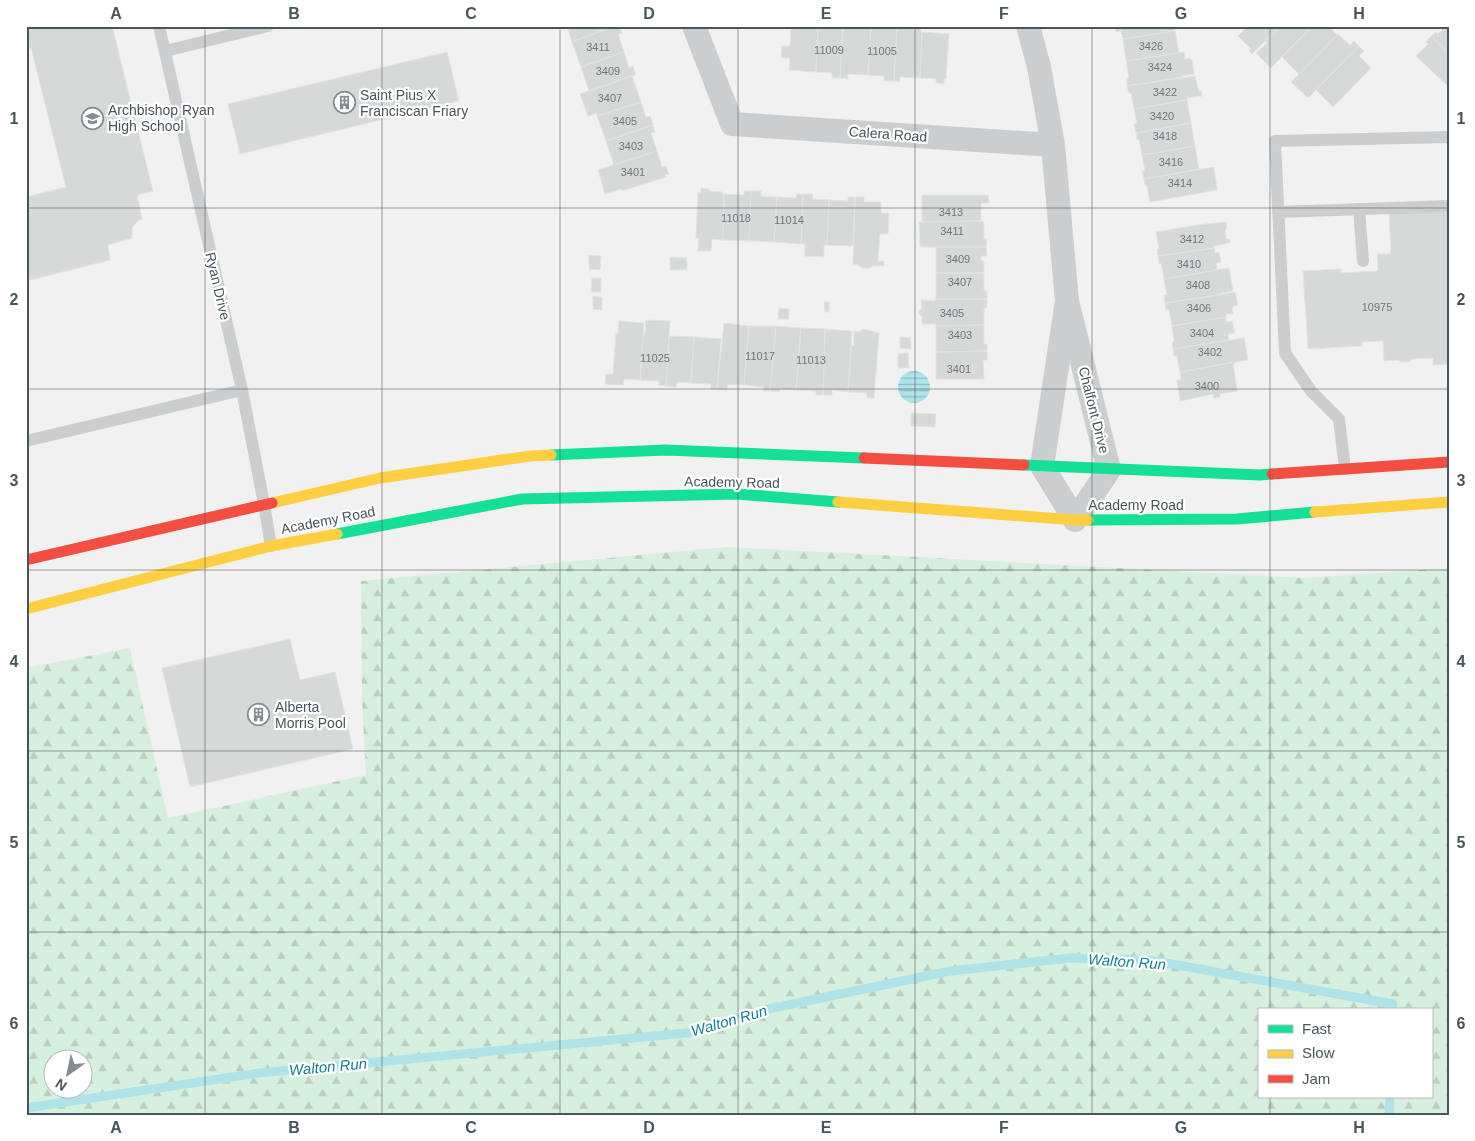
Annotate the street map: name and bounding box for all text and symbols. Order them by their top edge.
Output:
text: A [110,5,122,22]
text: B [288,5,300,22]
text: C [465,5,477,22]
text: D [643,5,655,22]
text: E [821,5,832,22]
text: F [999,5,1009,22]
text: G [1175,5,1187,22]
text: H [1353,5,1365,22]
house number: 3426 [1139,40,1163,52]
house number: 3411 [586,41,610,53]
house number: 11009 [814,44,844,56]
house number: 11005 [867,45,897,57]
house number: 3424 [1148,61,1172,73]
house number: 3409 [596,65,620,77]
house number: 3422 [1153,86,1177,98]
place label: Saint Pius X Franciscan Friary [360,87,468,119]
building icon: Saint Pius X Franciscan Friary [332,91,356,115]
house number: 3407 [598,92,622,104]
place label: Archbishop Ryan High School [108,102,215,134]
school or university icon: Archbishop Ryan High School [80,106,104,130]
text: 1 [10,110,19,127]
house number: 3420 [1150,110,1174,122]
text: 1 [1457,110,1466,127]
house number: 3405 [613,115,637,127]
street label: Calera Road [848,123,928,145]
house number: 3418 [1153,130,1177,142]
house number: 3403 [619,140,643,152]
house number: 3416 [1159,156,1183,168]
house number: 3401 [621,166,645,178]
house number: 3414 [1168,177,1192,189]
house number: 3413 [939,206,963,218]
house number: 11018 [721,212,751,224]
house number: 11014 [774,214,804,226]
house number: 3411 [940,225,964,237]
house number: 3412 [1180,233,1204,245]
street label: Ryan Drive [202,250,234,322]
house number: 3409 [946,253,970,265]
house number: 3410 [1177,258,1201,270]
house number: 3407 [948,276,972,288]
house number: 3408 [1186,279,1210,291]
text: 2 [10,291,19,308]
text: 2 [1457,291,1466,308]
house number: 10975 [1362,301,1392,313]
house number: 3406 [1187,302,1211,314]
house number: 3405 [940,307,964,319]
house number: 3404 [1190,327,1214,339]
house number: 3403 [948,329,972,341]
house number: 3402 [1198,346,1222,358]
house number: 11017 [745,350,775,362]
house number: 11025 [640,352,670,364]
house number: 11013 [796,354,826,366]
house number: 3401 [947,363,971,375]
street label: Chalfont Drive [1076,365,1113,455]
house number: 3400 [1195,380,1219,392]
text: 3 [10,472,19,489]
text: 3 [1457,472,1466,489]
street label: Academy Road [684,473,780,491]
street label: Academy Road [1088,497,1184,513]
street label: Academy Road [279,503,377,537]
text: 4 [10,653,19,670]
text: 4 [1457,653,1466,670]
place label: Alberta Morris Pool [275,699,346,731]
building icon: Alberta Morris Pool [247,703,271,727]
text: 5 [10,834,19,851]
text: 5 [1457,834,1466,851]
water label: Walton Run [1087,950,1167,973]
water label: Walton Run [689,1002,769,1039]
legend [1258,1008,1432,1098]
text: 6 [10,1015,19,1032]
text: 6 [1457,1015,1466,1032]
text: Fast [1302,1020,1332,1037]
text: Slow [1302,1044,1335,1061]
north arrow [42,1048,92,1098]
water label: Walton Run [288,1055,368,1078]
text: Jam [1302,1070,1330,1087]
text: N [52,1075,70,1094]
text: A [110,1119,122,1136]
text: B [288,1119,300,1136]
text: C [465,1119,477,1136]
text: D [643,1119,655,1136]
text: E [821,1119,832,1136]
text: F [999,1119,1009,1136]
text: G [1175,1119,1187,1136]
text: H [1353,1119,1365,1136]

